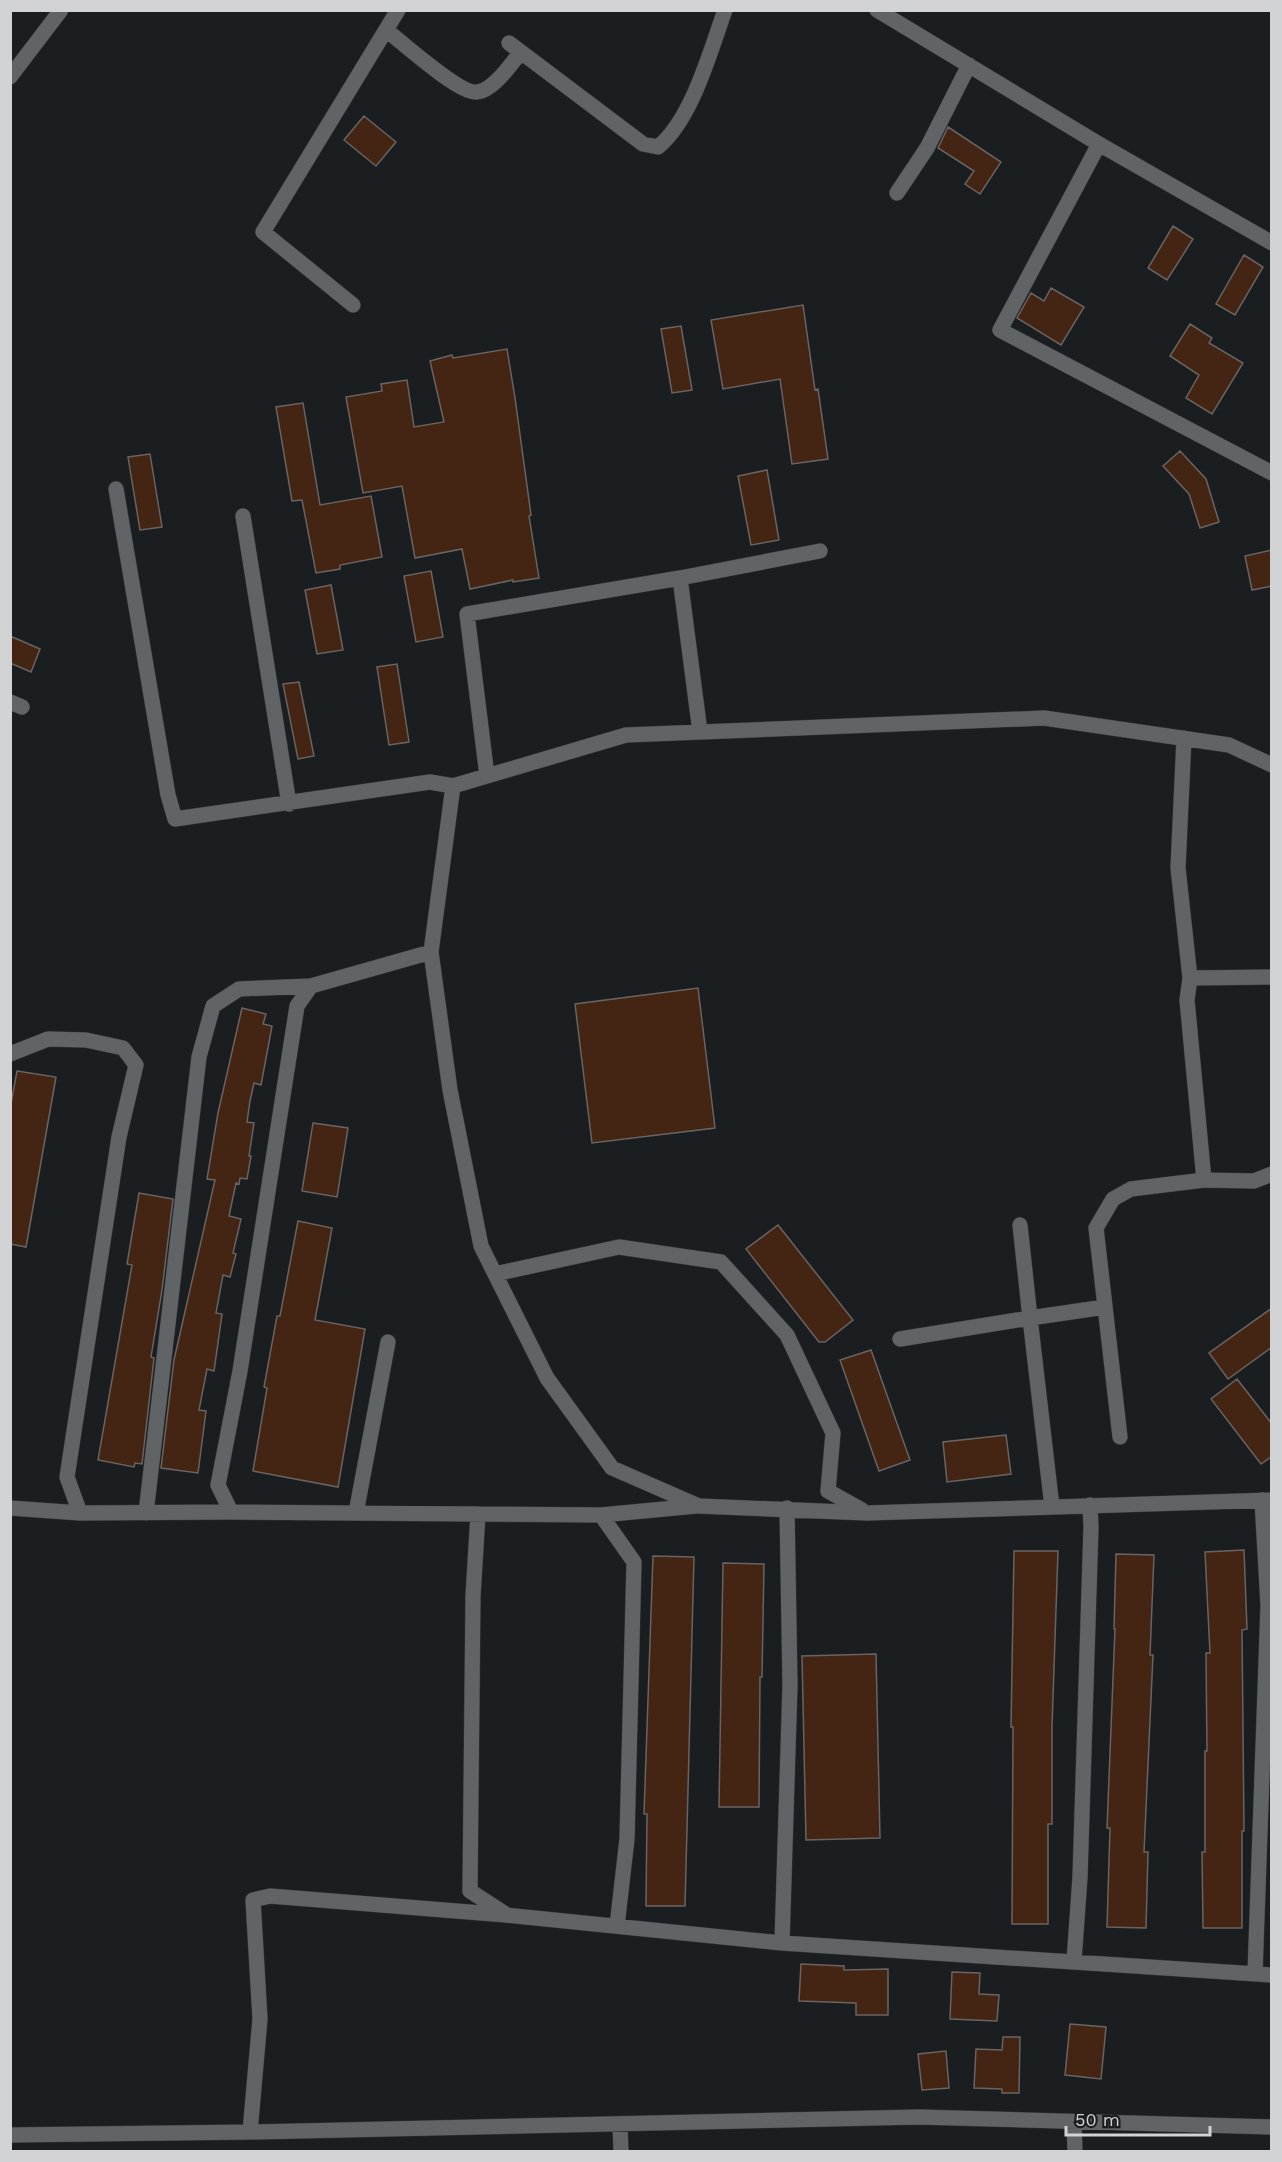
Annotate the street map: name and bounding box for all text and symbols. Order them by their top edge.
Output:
scale bar [1066,2099,1210,2137]
text: 50 m [1075,2109,1120,2130]

